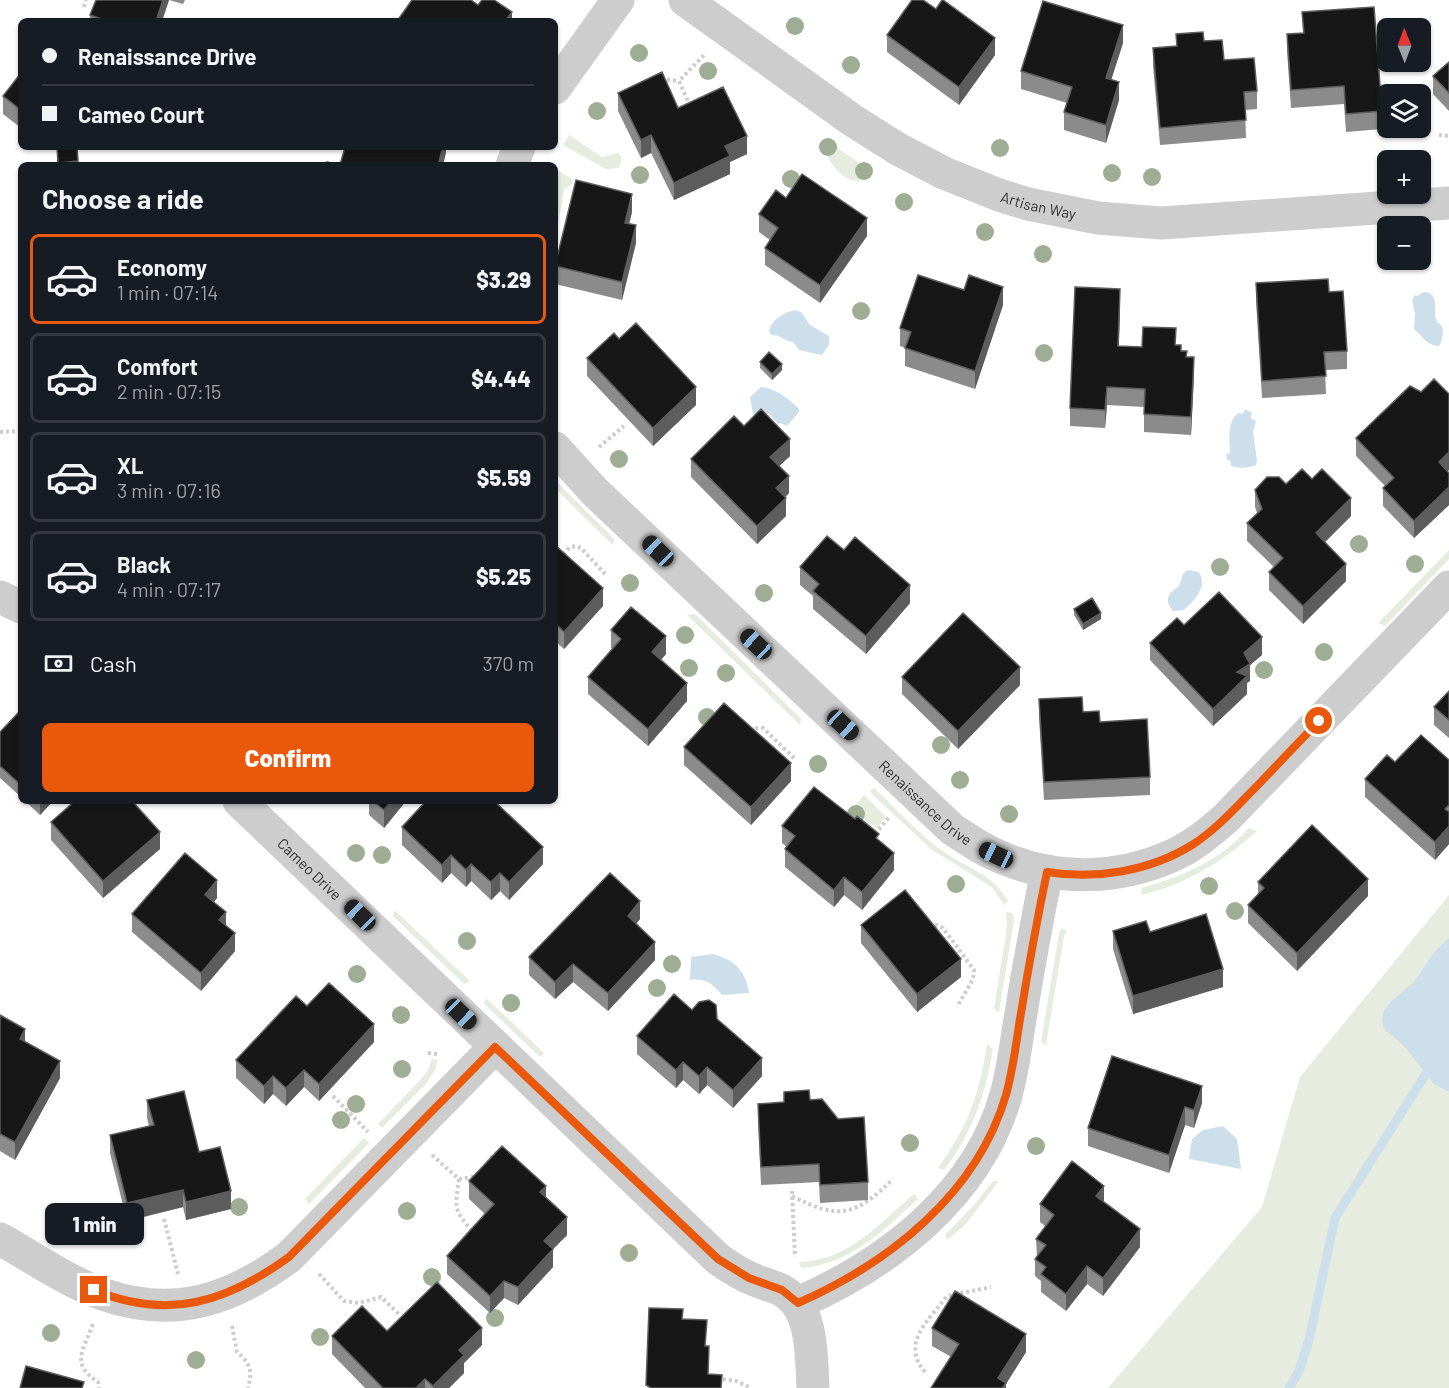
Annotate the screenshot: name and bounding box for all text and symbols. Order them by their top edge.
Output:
north arrow [1377,18,1431,72]
map controls [1377,18,1431,270]
text: Renaissance Drive [78,43,257,69]
button: layers [1377,84,1431,138]
text: Cameo Court [78,101,204,127]
button: + [1377,150,1431,204]
text: Choose a ride [42,182,204,214]
street label: Artisan Way [999,187,1078,222]
button: − [1377,216,1431,270]
icon: car [45,252,99,306]
text: Economy [117,254,207,280]
text: $3.29 [476,266,531,292]
text: 1 min · 07:14 [117,280,218,304]
icon: car [45,351,99,405]
text: Comfort [117,353,198,379]
text: $4.44 [471,365,531,391]
text: 2 min · 07:15 [117,379,221,403]
icon: car [45,450,99,504]
text: XL [117,452,143,478]
text: $5.59 [477,464,531,490]
text: 3 min · 07:16 [117,478,221,502]
car [639,532,677,570]
icon: car [45,549,99,603]
text: Black [117,551,171,577]
text: $5.25 [476,563,531,589]
text: 4 min · 07:17 [117,577,221,601]
car [737,625,775,663]
icon: cash [42,647,75,680]
text: Cash [90,650,137,676]
text: 370 m [482,651,534,675]
car [824,706,862,744]
route start [1305,707,1332,734]
button: Confirm [42,723,534,792]
street label: Renaissance Drive [875,756,975,849]
street label: Cameo Drive [274,834,346,903]
car [976,839,1016,871]
car [341,896,379,934]
car [442,995,480,1033]
callout: 1 min [44,1203,144,1245]
text: 1 min [73,1212,116,1236]
route end [80,1276,107,1303]

